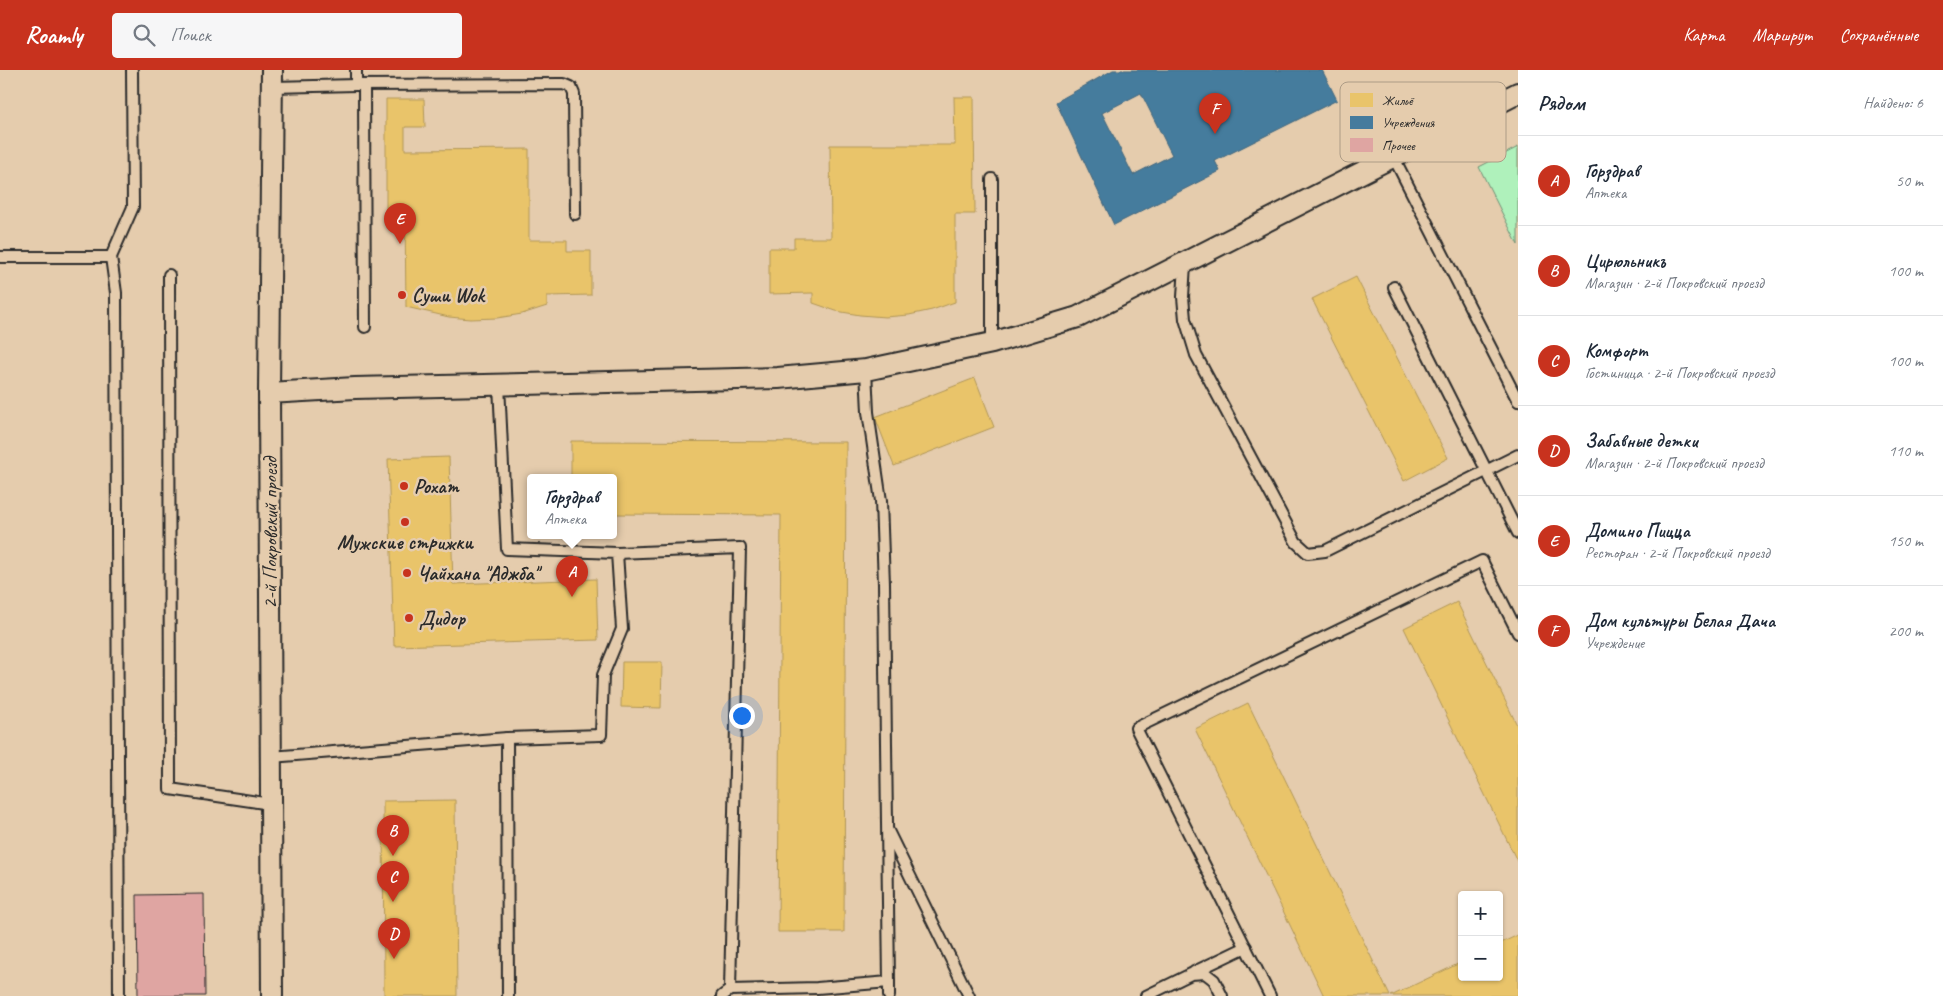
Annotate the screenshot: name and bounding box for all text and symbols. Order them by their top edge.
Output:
search box [112,13,462,58]
text: Roamly [25,20,82,50]
icon: search [130,21,158,49]
text: Поиск [170,23,211,47]
text: Карта [1683,24,1724,46]
text: Маршрут [1752,24,1812,46]
text: Сохранённые [1840,24,1918,46]
legend [1340,82,1506,162]
text: Рядом [1538,90,1585,116]
text: Жильё [1382,92,1415,109]
pin: F [1199,93,1231,134]
text: Найдено: 6 [1863,93,1923,113]
text: Учреждения [1382,114,1435,131]
text: Прочее [1382,137,1416,154]
text: Горздрав [1585,159,1639,183]
text: A [1550,171,1558,191]
text: 50 m [1896,171,1923,191]
text: Аптека [1585,183,1626,203]
pin: E [384,203,416,244]
text: Цирюльникъ [1585,249,1666,273]
text: B [1550,261,1558,281]
text: 100 m [1889,261,1923,281]
text: Магазин · 2-й Покровский проезд [1585,273,1764,293]
place label: Суши Wok [412,283,487,308]
marker: Суши Wok [396,289,408,301]
text: Комфорт [1585,339,1647,363]
text: C [1550,351,1558,371]
text: 100 m [1889,351,1923,371]
text: Гостиница · 2-й Покровский проезд [1585,363,1774,383]
text: Забавные детки [1585,429,1698,453]
text: D [1549,441,1559,461]
text: 110 m [1889,441,1923,461]
text: Магазин · 2-й Покровский проезд [1585,453,1764,473]
street label: 2-й Покровский проезд [258,455,283,609]
place label: Рохат [414,474,460,499]
popup [527,474,617,539]
marker: Рохат [398,480,410,492]
text: Горздрав [545,485,599,509]
text: Аптека [545,509,586,529]
marker: Мужские стрижки [399,516,411,528]
text: Домино Пицца [1585,519,1690,543]
place label: Мужские стрижки [337,530,474,555]
text: E [1550,531,1558,551]
text: 150 m [1889,531,1923,551]
text: Ресторан · 2-й Покровский проезд [1585,543,1770,563]
pin: A [556,556,588,597]
place label: Чайхана "Аджба" [417,561,543,586]
marker: Чайхана "Аджба" [401,567,413,579]
place label: Дидор [419,606,467,631]
text: Дом культуры Белая Дача [1585,609,1775,633]
marker: Дидор [403,612,415,624]
text: F [1550,621,1558,641]
text: 200 m [1889,621,1923,641]
text: Учреждение [1585,633,1644,653]
your location [729,703,755,729]
pin: B [377,815,409,856]
pin: C [377,861,409,902]
map controls [1458,891,1503,981]
button: + [1458,891,1503,936]
pin: D [378,918,410,959]
button: − [1458,936,1503,981]

